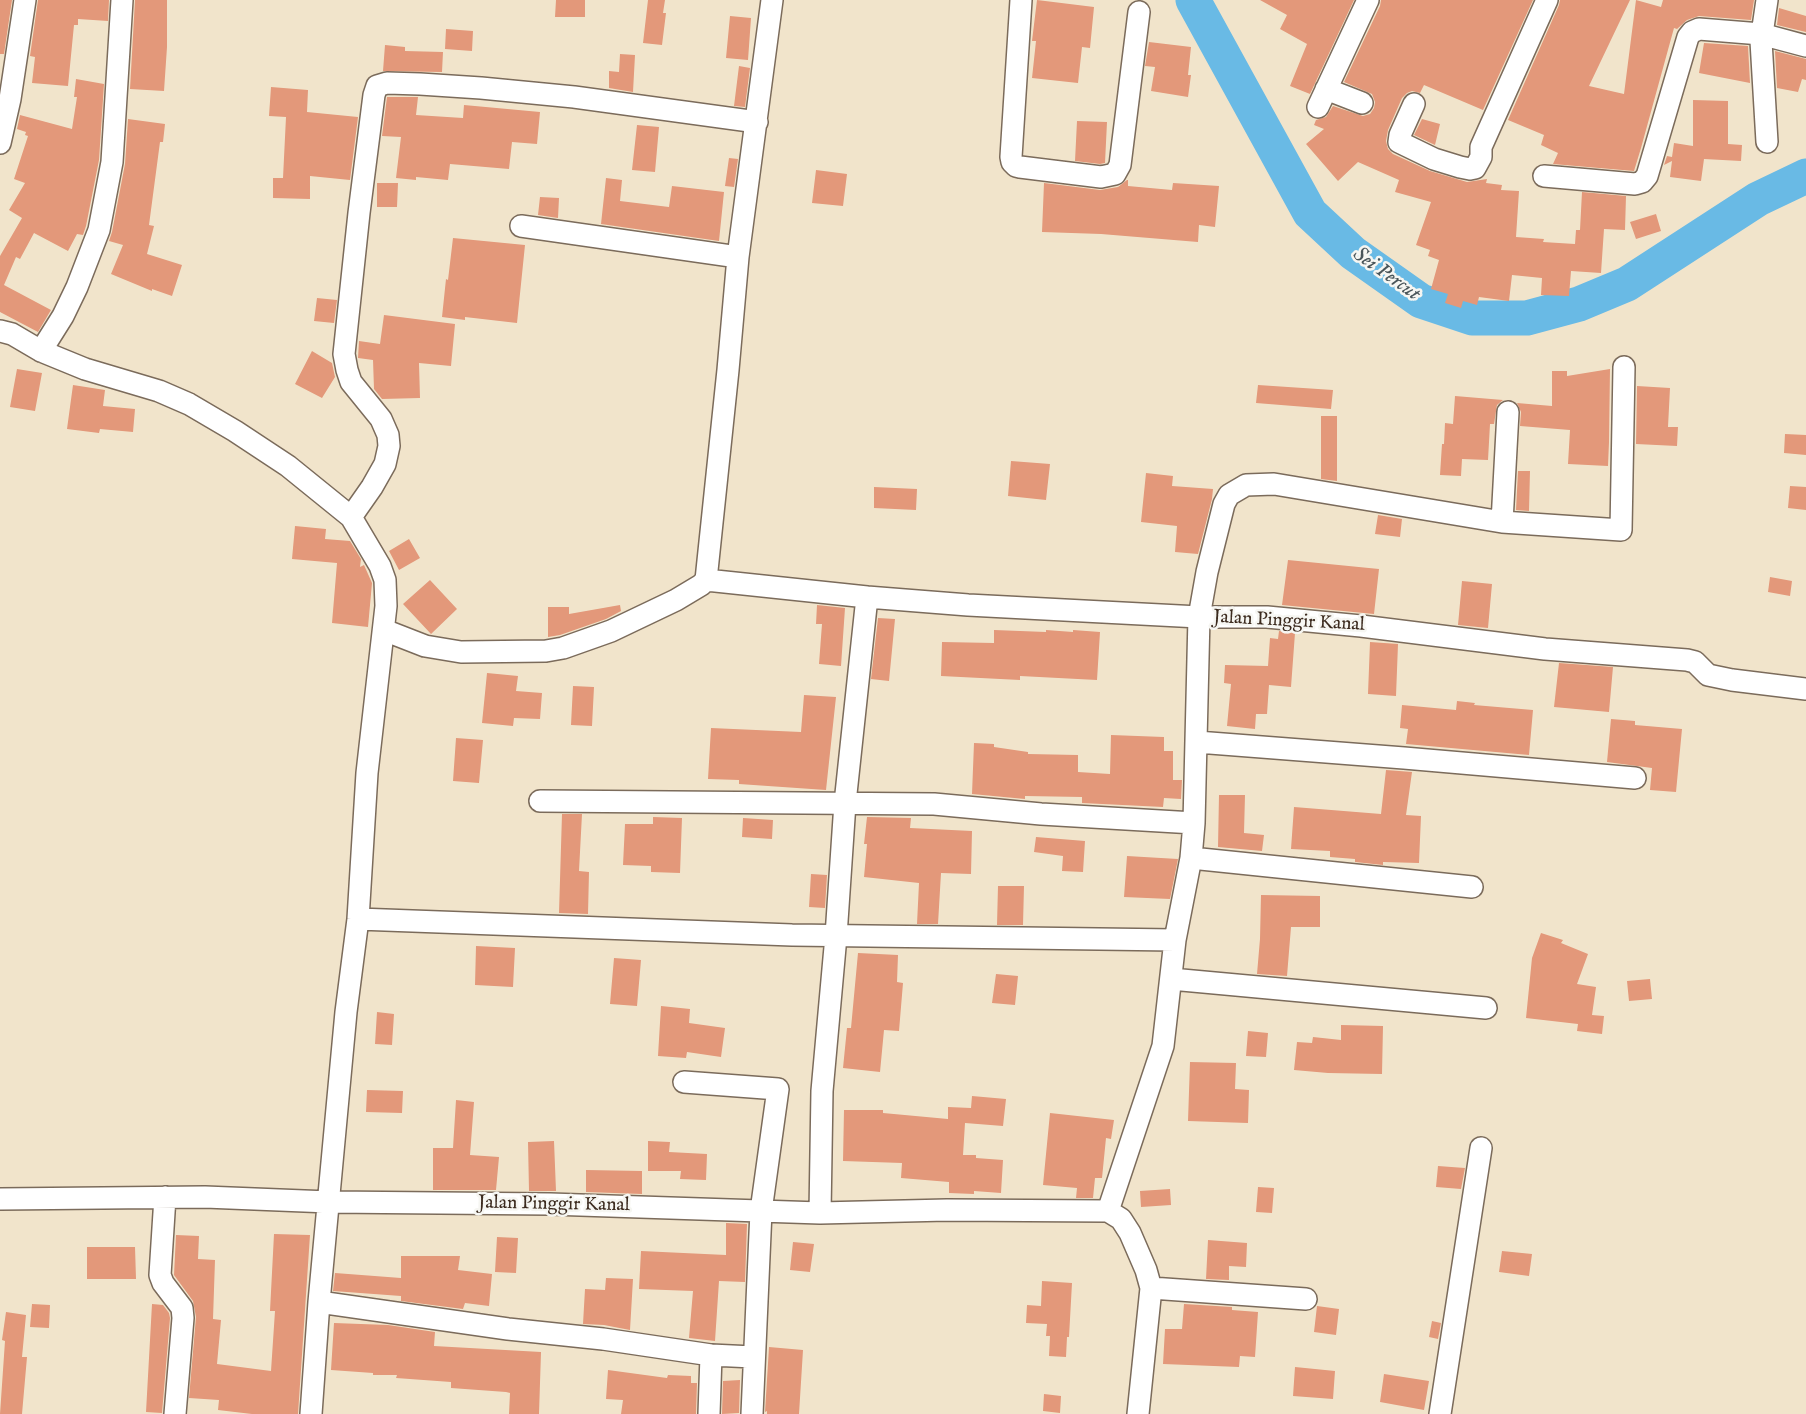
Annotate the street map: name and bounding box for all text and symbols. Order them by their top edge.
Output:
water label: Sei Percut [1347,243,1425,307]
street label: Jalan Pinggir Kanal [1213,607,1365,637]
street label: Jalan Pinggir Kanal [478,1192,630,1218]

